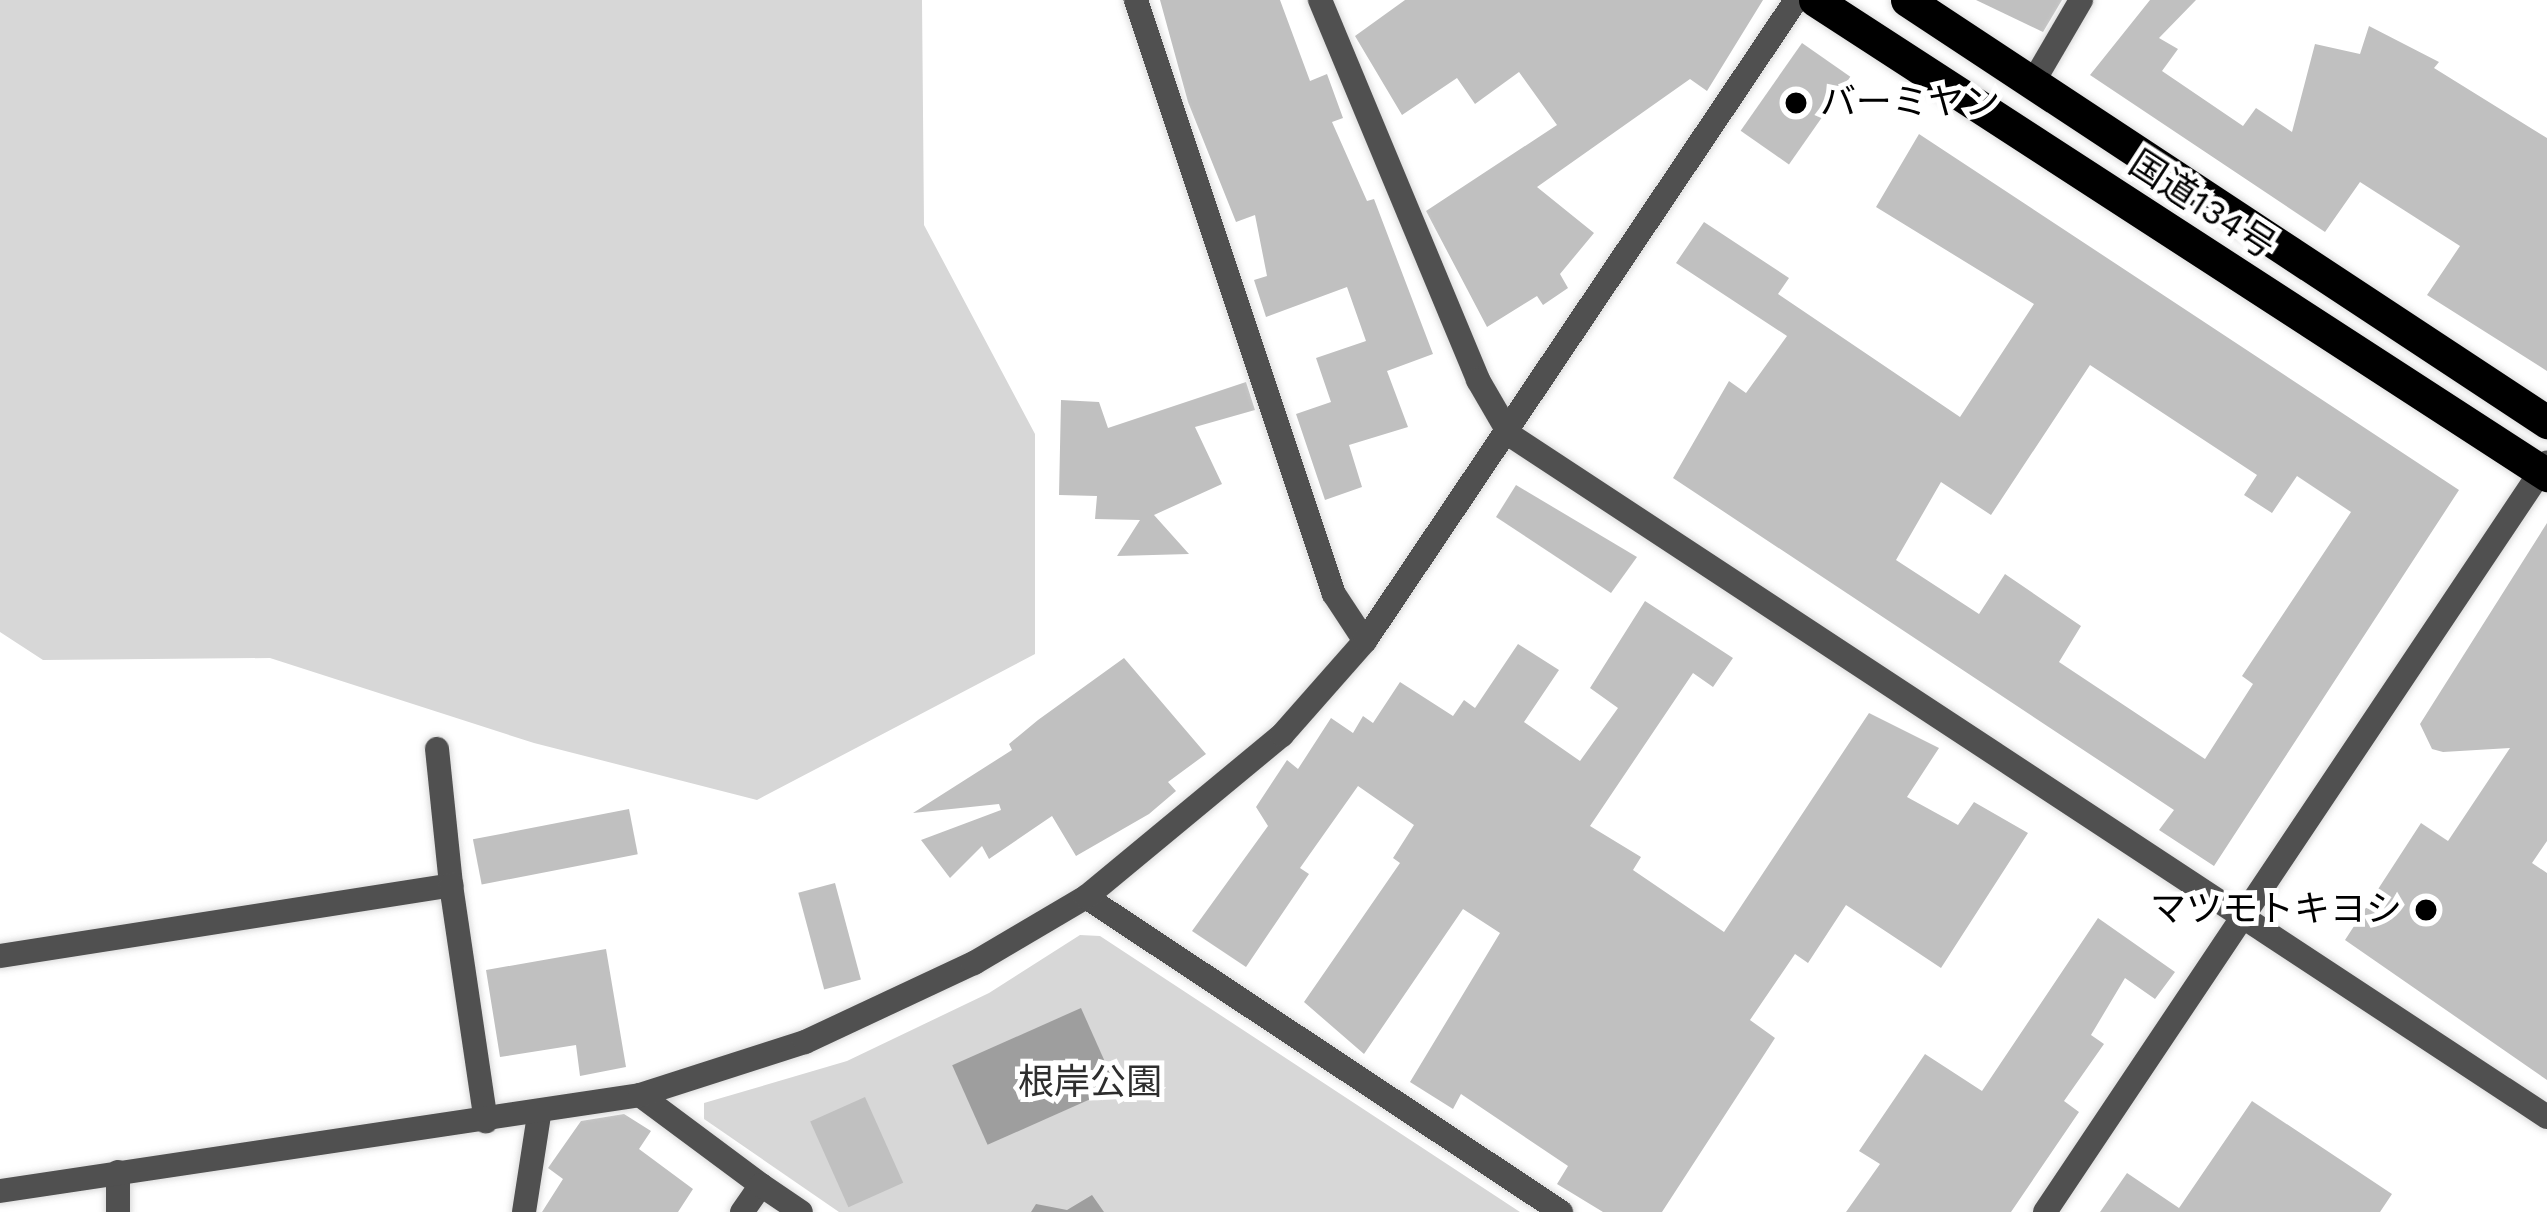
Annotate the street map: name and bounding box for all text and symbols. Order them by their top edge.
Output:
place label: バーミヤン [1820,81,2000,125]
marker: バーミヤン [1783,90,1809,116]
street label: 国道134号 [2121,142,2283,268]
place label: マツモトキヨシ [2150,888,2402,932]
marker: マツモトキヨシ [2413,897,2439,923]
park label: 根岸公園 [1018,1061,1162,1105]

